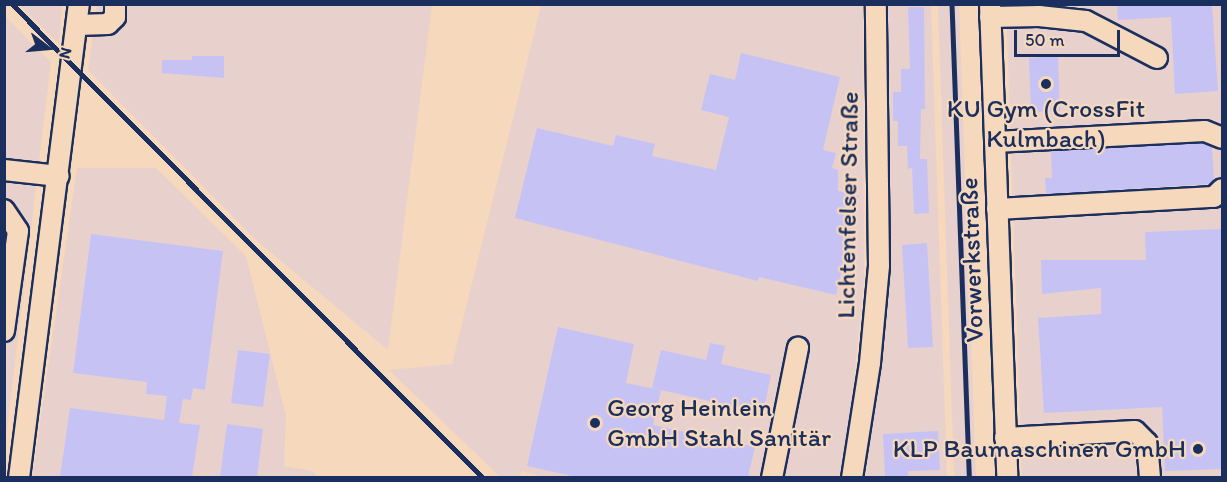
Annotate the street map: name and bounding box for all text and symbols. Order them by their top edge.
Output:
north arrow [18,18,78,78]
scale bar [1017,18,1124,56]
text: 50 m [1025,29,1065,51]
text: N [55,45,76,61]
marker: KU Gym (CrossFit Kulmbach) [1039,77,1053,91]
street label: Lichtenfelser Straße [830,91,866,319]
place label: KU Gym (CrossFit Kulmbach) [947,93,1145,154]
street label: Vorwerkstraße [954,177,990,343]
place label: Georg Heinlein GmbH Stahl Sanitär [607,392,832,454]
marker: Georg Heinlein GmbH Stahl Sanitär [588,416,602,430]
place label: KLP Baumaschinen GmbH [893,433,1186,465]
marker: KLP Baumaschinen GmbH [1191,442,1205,456]

